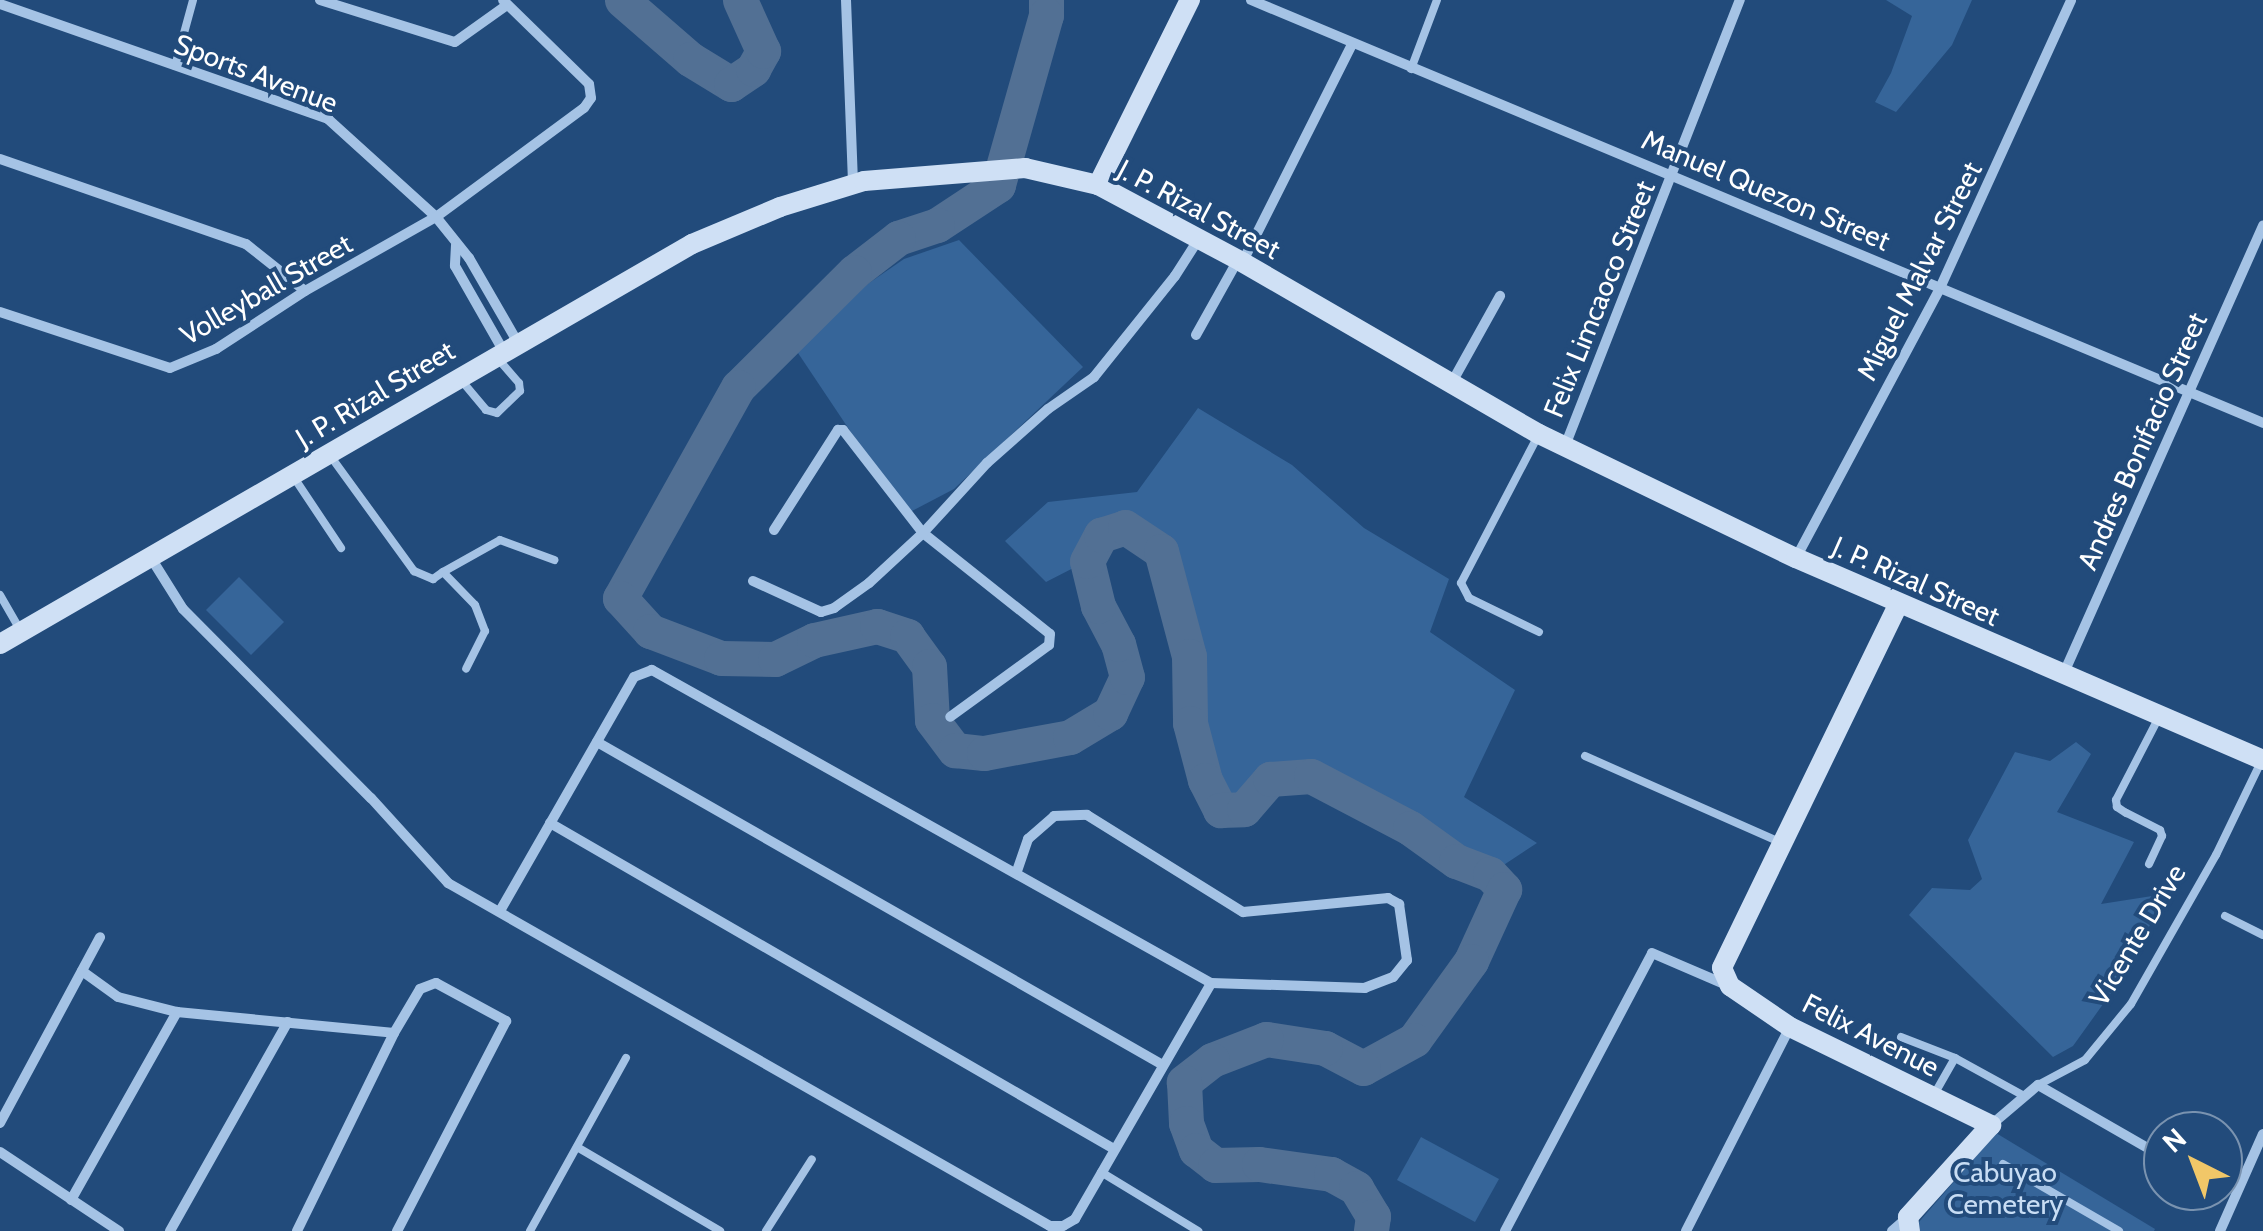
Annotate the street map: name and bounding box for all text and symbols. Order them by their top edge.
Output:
street label: Sports Avenue [170,26,342,120]
street label: Manuel Quezon Street [1637,123,1895,257]
street label: J. P. Rizal Street [1112,152,1286,266]
street label: Miguel Malvar Street [1849,156,1989,386]
street label: Felix Limcaoco Street [1536,176,1662,422]
street label: Volleyball Street [174,226,358,352]
street label: Andres Bonifacio Street [2070,307,2214,575]
street label: J. P. Rizal Street [290,333,460,455]
street label: J. P. Rizal Street [1827,529,2005,633]
street label: Vicente Drive [2082,858,2192,1012]
street label: Felix Avenue [1797,986,1945,1084]
north arrow [2143,1111,2243,1211]
text: N [2156,1121,2193,1159]
park label: Cabuyao Cemetery [1947,1155,2063,1221]

